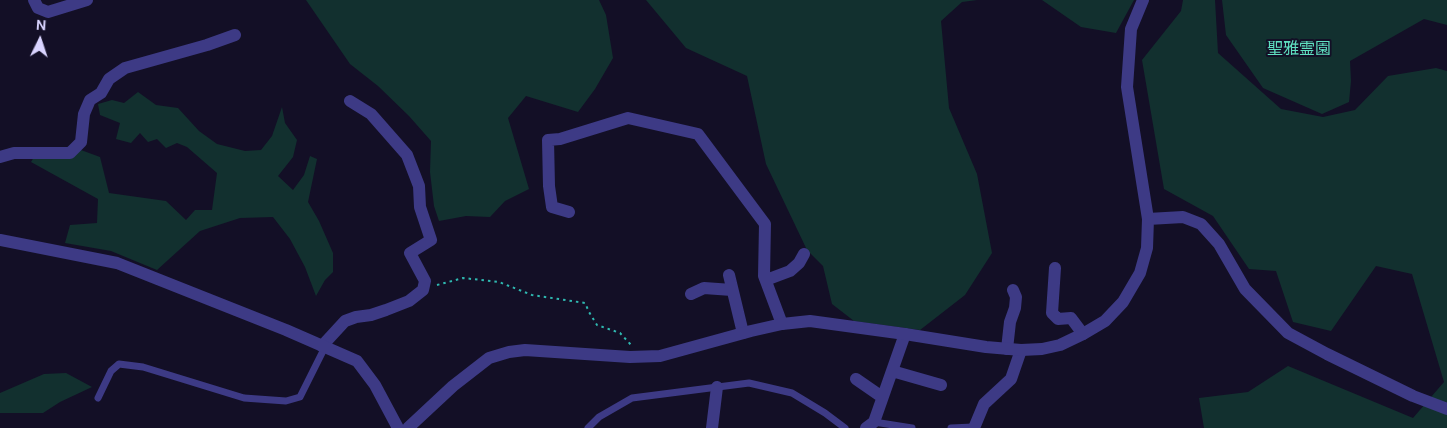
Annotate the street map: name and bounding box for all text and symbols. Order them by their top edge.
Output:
north arrow [15,15,65,65]
text: N [35,16,47,34]
park label: 聖雅霊園 [1267,40,1331,60]

